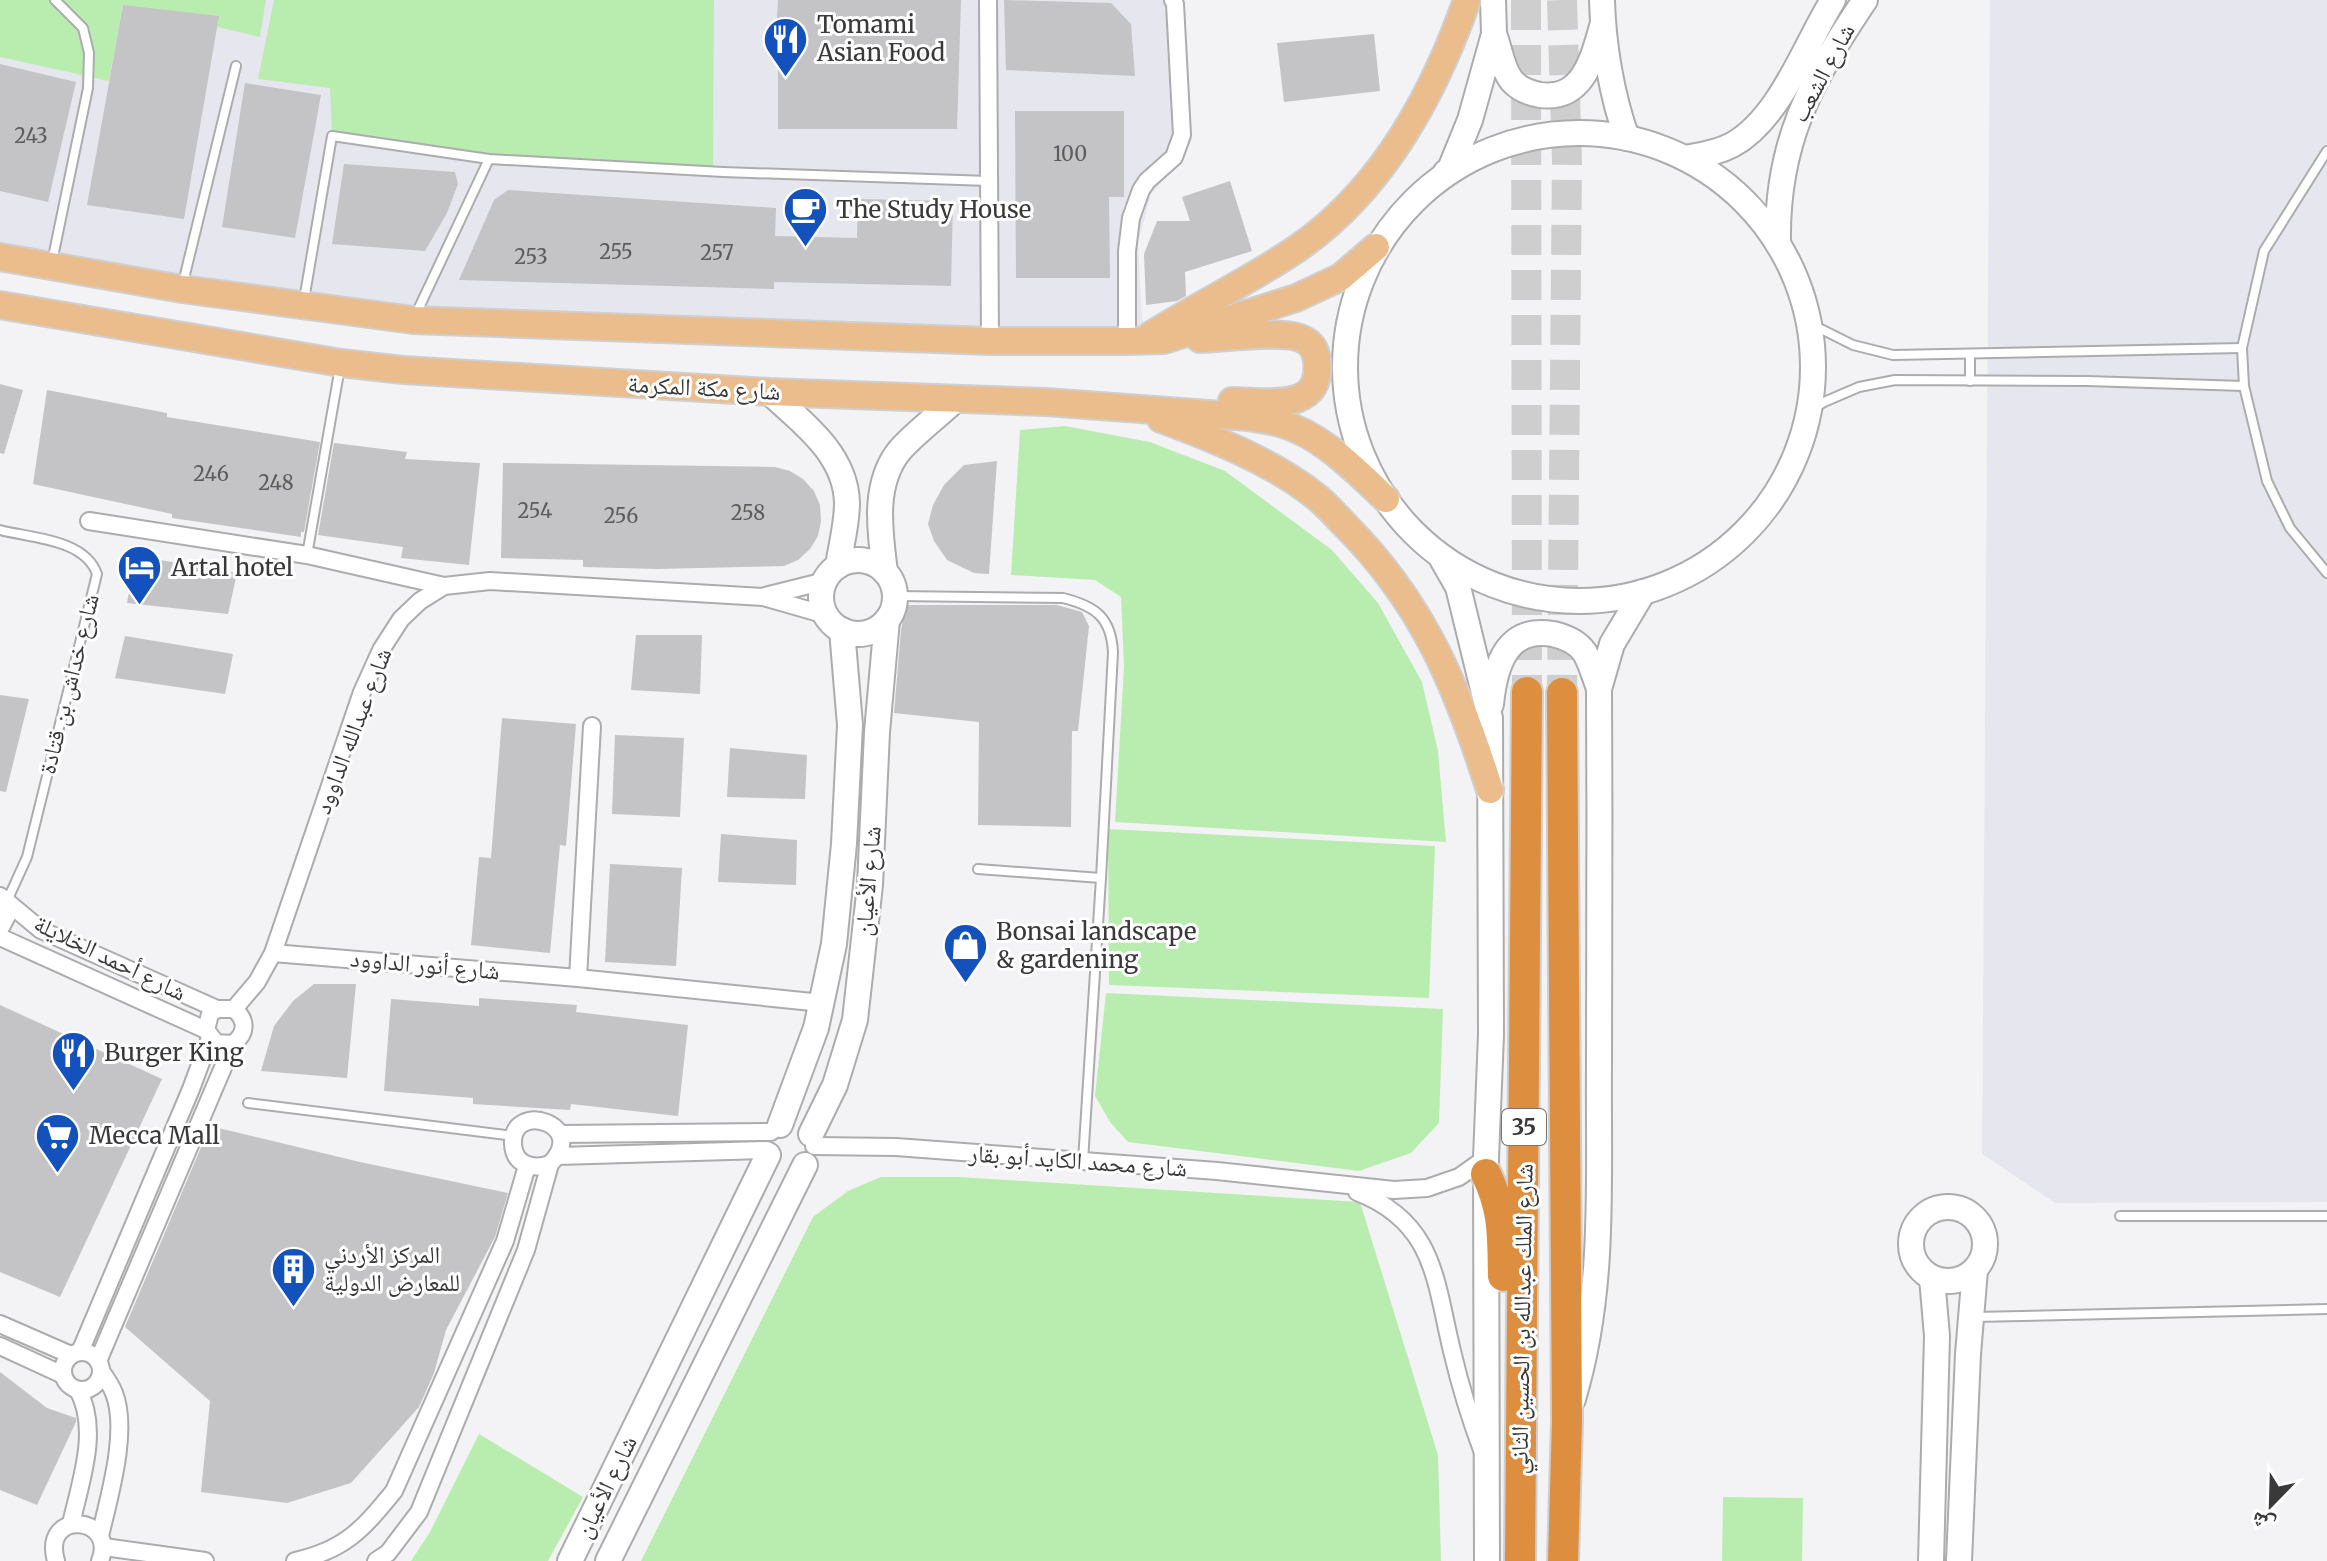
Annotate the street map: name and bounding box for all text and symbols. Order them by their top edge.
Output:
place label: Tomami Asian Food [816,9,945,68]
restaurant icon: Tomami Asian Food [762,15,810,78]
street label: شارع الشعب [1784,18,1861,128]
house number: 243 [14,123,48,148]
house number: 100 [1053,141,1087,166]
cafe icon: The Study House [781,186,829,249]
place label: The Study House [836,194,1031,225]
house number: 255 [599,239,633,264]
house number: 257 [700,240,734,265]
house number: 253 [514,244,548,269]
street label: شارع مكة المكرمة [627,368,781,407]
house number: 246 [193,461,229,486]
house number: 248 [258,470,294,495]
house number: 254 [518,498,552,523]
house number: 258 [731,500,765,525]
house number: 256 [604,503,638,528]
hotel icon: Artal hotel [116,544,164,607]
place label: Artal hotel [170,552,293,583]
street label: شارع خداش بن قتادة [31,591,106,777]
street label: شارع عبدالله الداوود [307,643,398,818]
street label: شارع الأعيان [847,825,888,937]
street label: شارع أحمد الخلايلة [29,907,191,1008]
place label: Bonsai landscape & gardening [996,916,1196,975]
shop icon: Bonsai landscape & gardening [941,922,989,985]
street label: شارع أنور الداوود [349,943,501,986]
restaurant icon: Burger King [49,1029,97,1092]
place label: Burger King [104,1037,244,1068]
road number: 35 [1502,1109,1546,1145]
supermarket icon: Mecca Mall [34,1112,82,1175]
place label: Mecca Mall [89,1120,220,1151]
street label: شارع محمد الكايد أبو بقار [967,1137,1188,1184]
street label: شارع الملك عبدالله بن الحسين الثاني [1503,1163,1544,1475]
place label: المركز الأردني للمعارض الدولية [324,1239,460,1298]
building icon: المركز الأردني للمعارض الدولية [269,1245,317,1308]
street label: شارع الأعيان [567,1430,644,1543]
north arrow [2231,1465,2311,1545]
text: ش [2247,1506,2279,1541]

